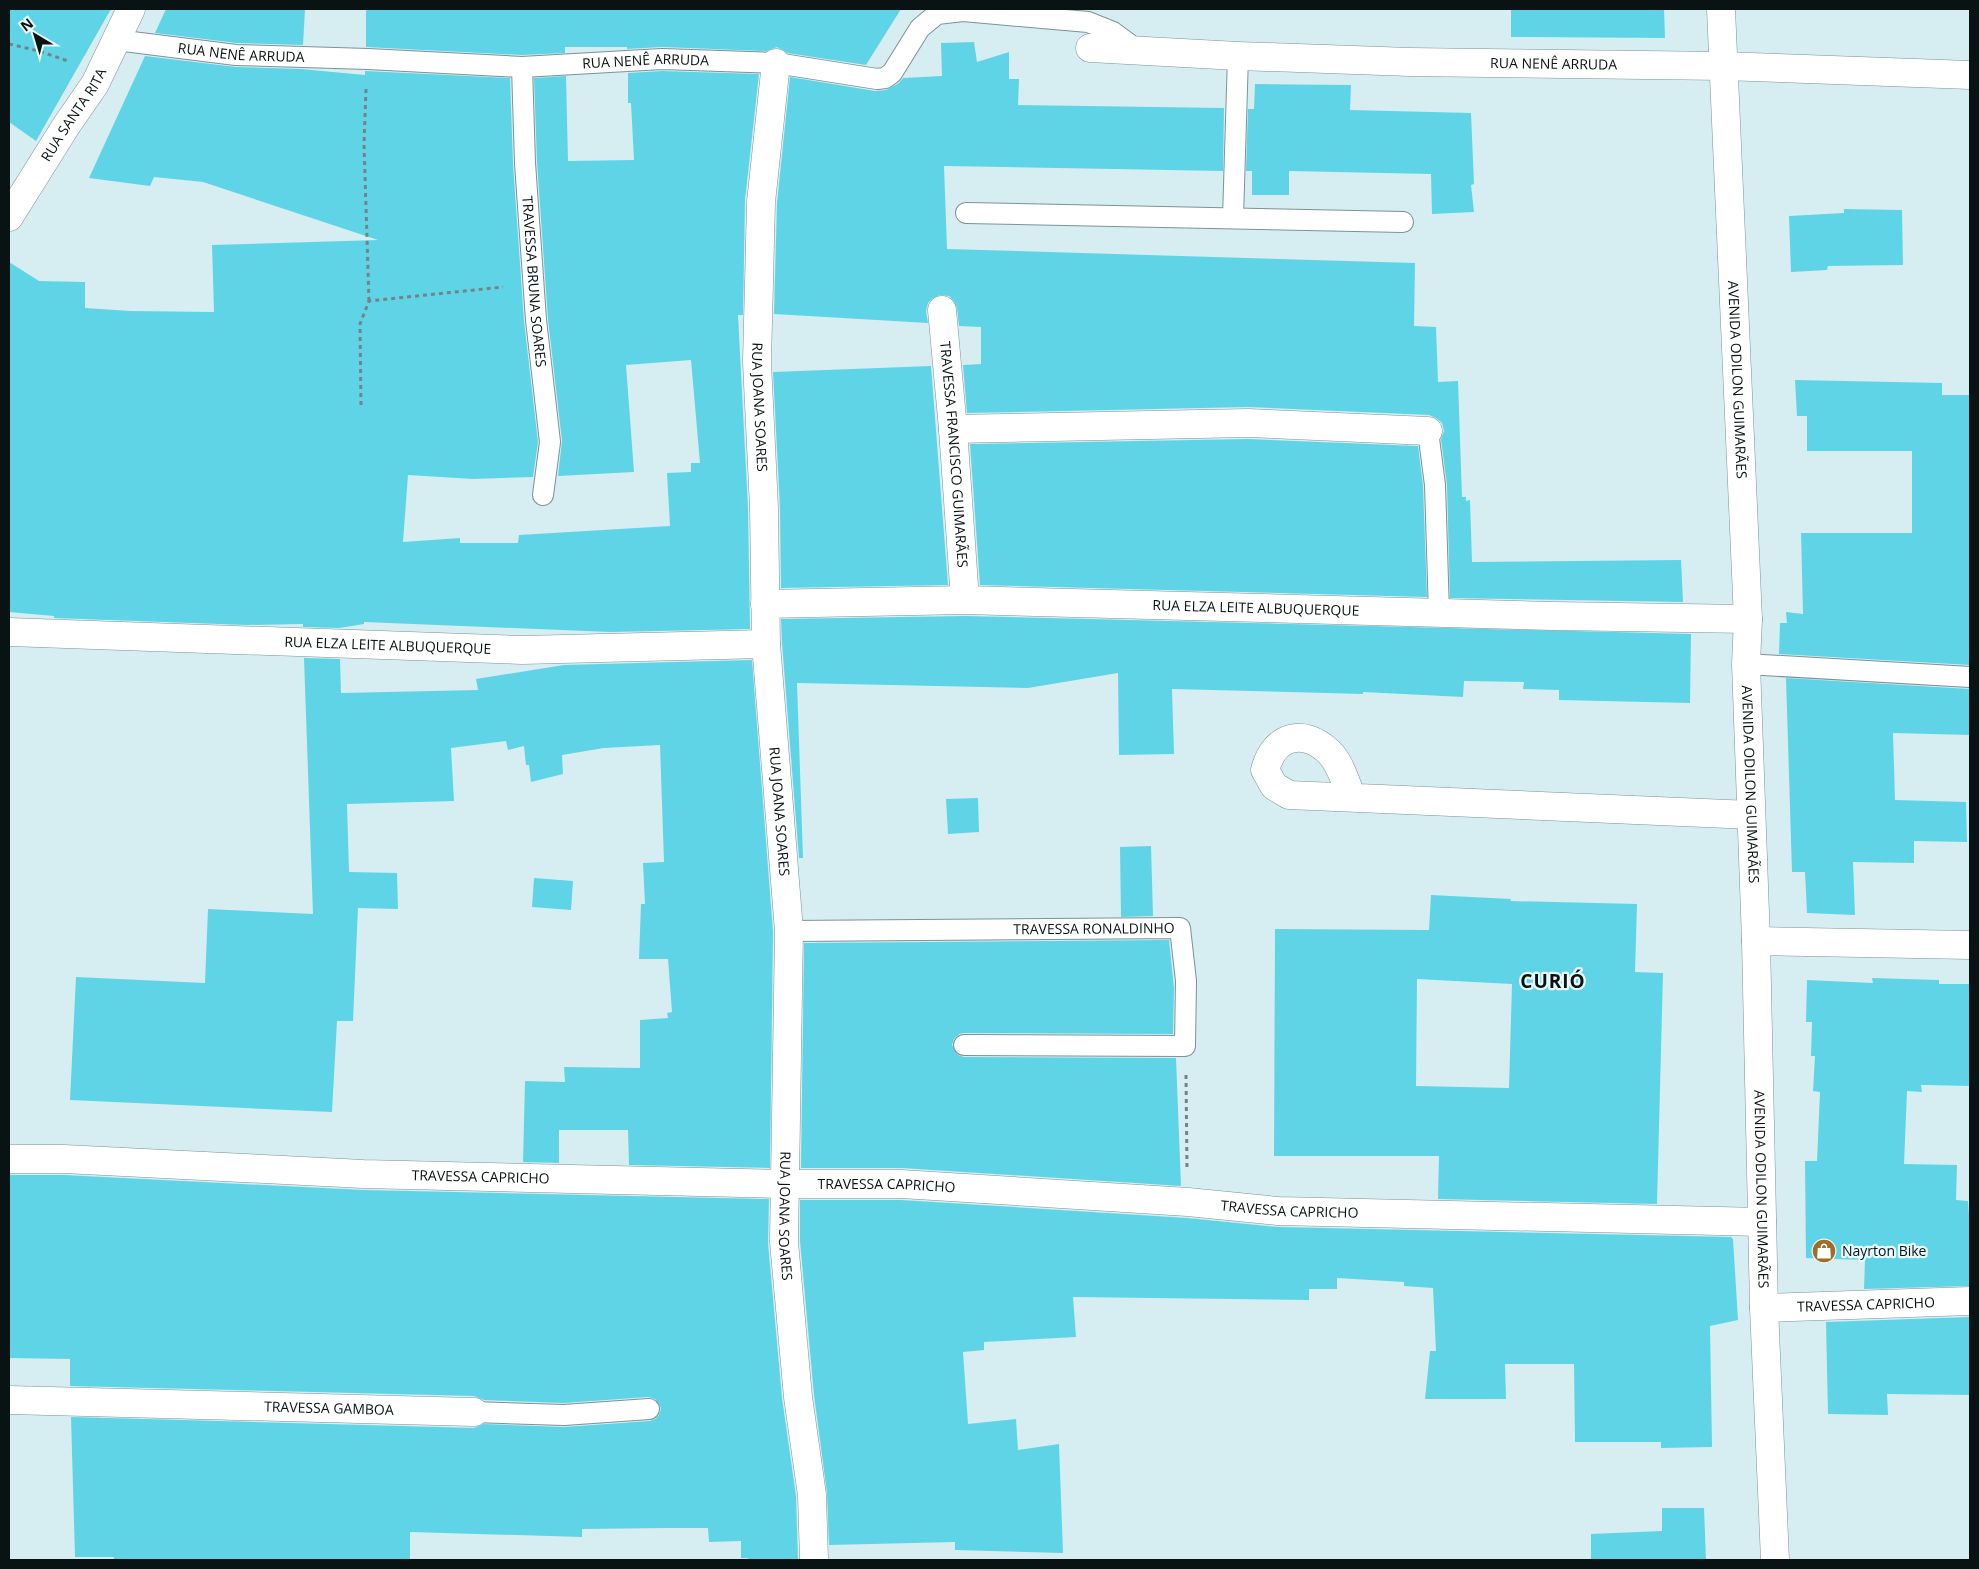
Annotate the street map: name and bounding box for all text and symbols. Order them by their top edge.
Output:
north arrow [10,10,60,60]
text: N [16,13,37,35]
street label: RUA NENÊ ARRUDA [177,38,305,66]
street label: RUA NENÊ ARRUDA [582,49,710,73]
street label: RUA NENÊ ARRUDA [1490,53,1617,74]
street label: RUA SANTA RITA [36,65,110,165]
street label: TRAVESSA BRUNA SOARES [518,195,551,368]
street label: AVENIDA ODILON GUIMARÃES [1724,280,1752,479]
street label: TRAVESSA FRANCISCO GUIMARÃES [936,340,973,568]
street label: RUA JOANA SOARES [748,342,772,472]
street label: RUA ELZA LEITE ALBUQUERQUE [1152,595,1360,620]
street label: RUA ELZA LEITE ALBUQUERQUE [284,632,492,658]
street label: AVENIDA ODILON GUIMARÃES [1738,685,1764,884]
street label: RUA JOANA SOARES [765,746,795,877]
street label: TRAVESSA RONALDINHO [1013,918,1175,938]
district label: CURIÓ [1520,968,1586,994]
street label: AVENIDA ODILON GUIMARÃES [1750,1090,1774,1288]
street label: RUA JOANA SOARES [775,1151,797,1281]
street label: TRAVESSA CAPRICHO [411,1165,550,1187]
street label: TRAVESSA CAPRICHO [818,1174,956,1196]
street label: TRAVESSA CAPRICHO [1220,1195,1359,1222]
shop icon: Nayrton Bike [1811,1238,1837,1264]
place label: Nayrton Bike [1842,1241,1927,1260]
street label: TRAVESSA CAPRICHO [1797,1292,1935,1316]
street label: TRAVESSA GAMBOA [264,1397,394,1419]

